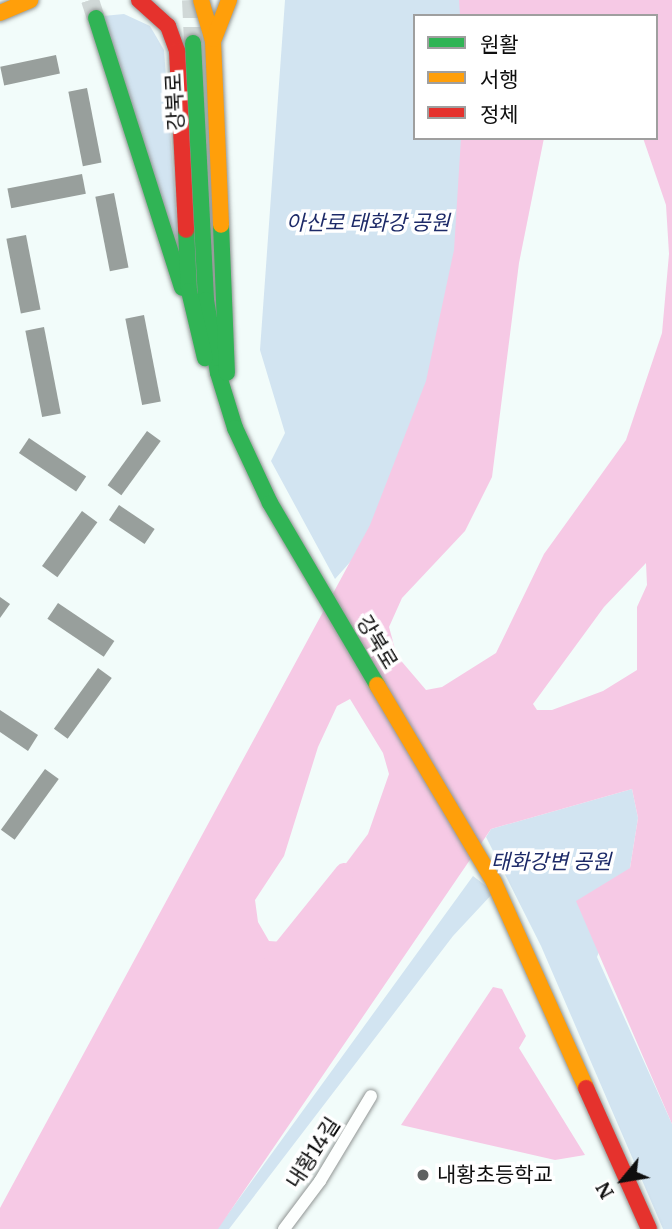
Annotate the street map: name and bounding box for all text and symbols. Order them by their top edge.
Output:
legend [413,14,658,140]
text: 원활 [480,31,519,58]
text: 서행 [480,66,519,93]
street label: 강북로 [161,72,189,132]
text: 정체 [480,101,519,128]
park label: 아산로 태화강 공원 [286,210,450,236]
street label: 강북로 [351,611,403,673]
park label: 태화강변 공원 [491,849,611,875]
street label: 내황14길 [281,1113,345,1193]
north arrow [588,1145,658,1215]
place label: 내황초등학교 [437,1162,553,1188]
marker: 내황초등학교 [415,1167,431,1183]
text: N [591,1178,619,1203]

